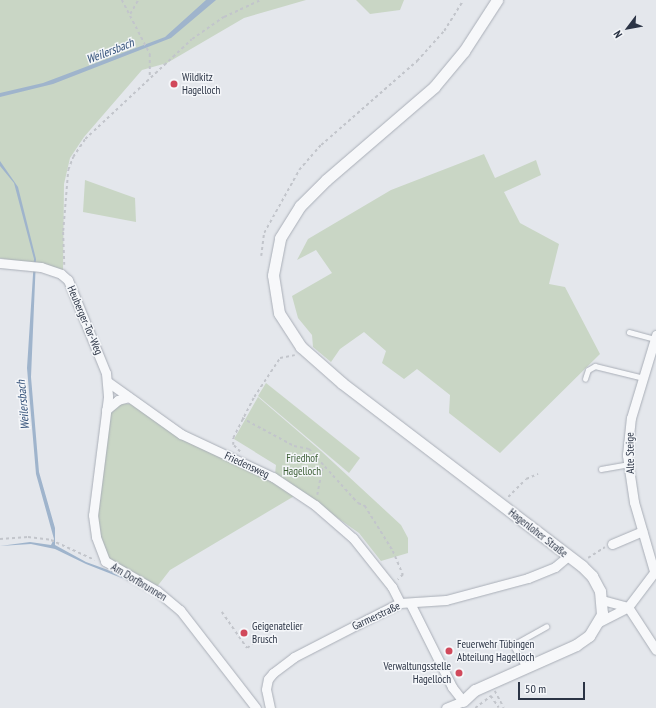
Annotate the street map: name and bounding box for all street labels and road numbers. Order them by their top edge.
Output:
street label: Heuberger-Tor-Weg [65,283,105,357]
street label: Alte Steige [623,432,637,474]
street label: Friedensweg [222,449,272,481]
street label: Hagenloher Straße [506,506,570,560]
street label: Am Dorfbrunnen [109,560,169,604]
street label: Garmerstraße [350,599,402,633]

